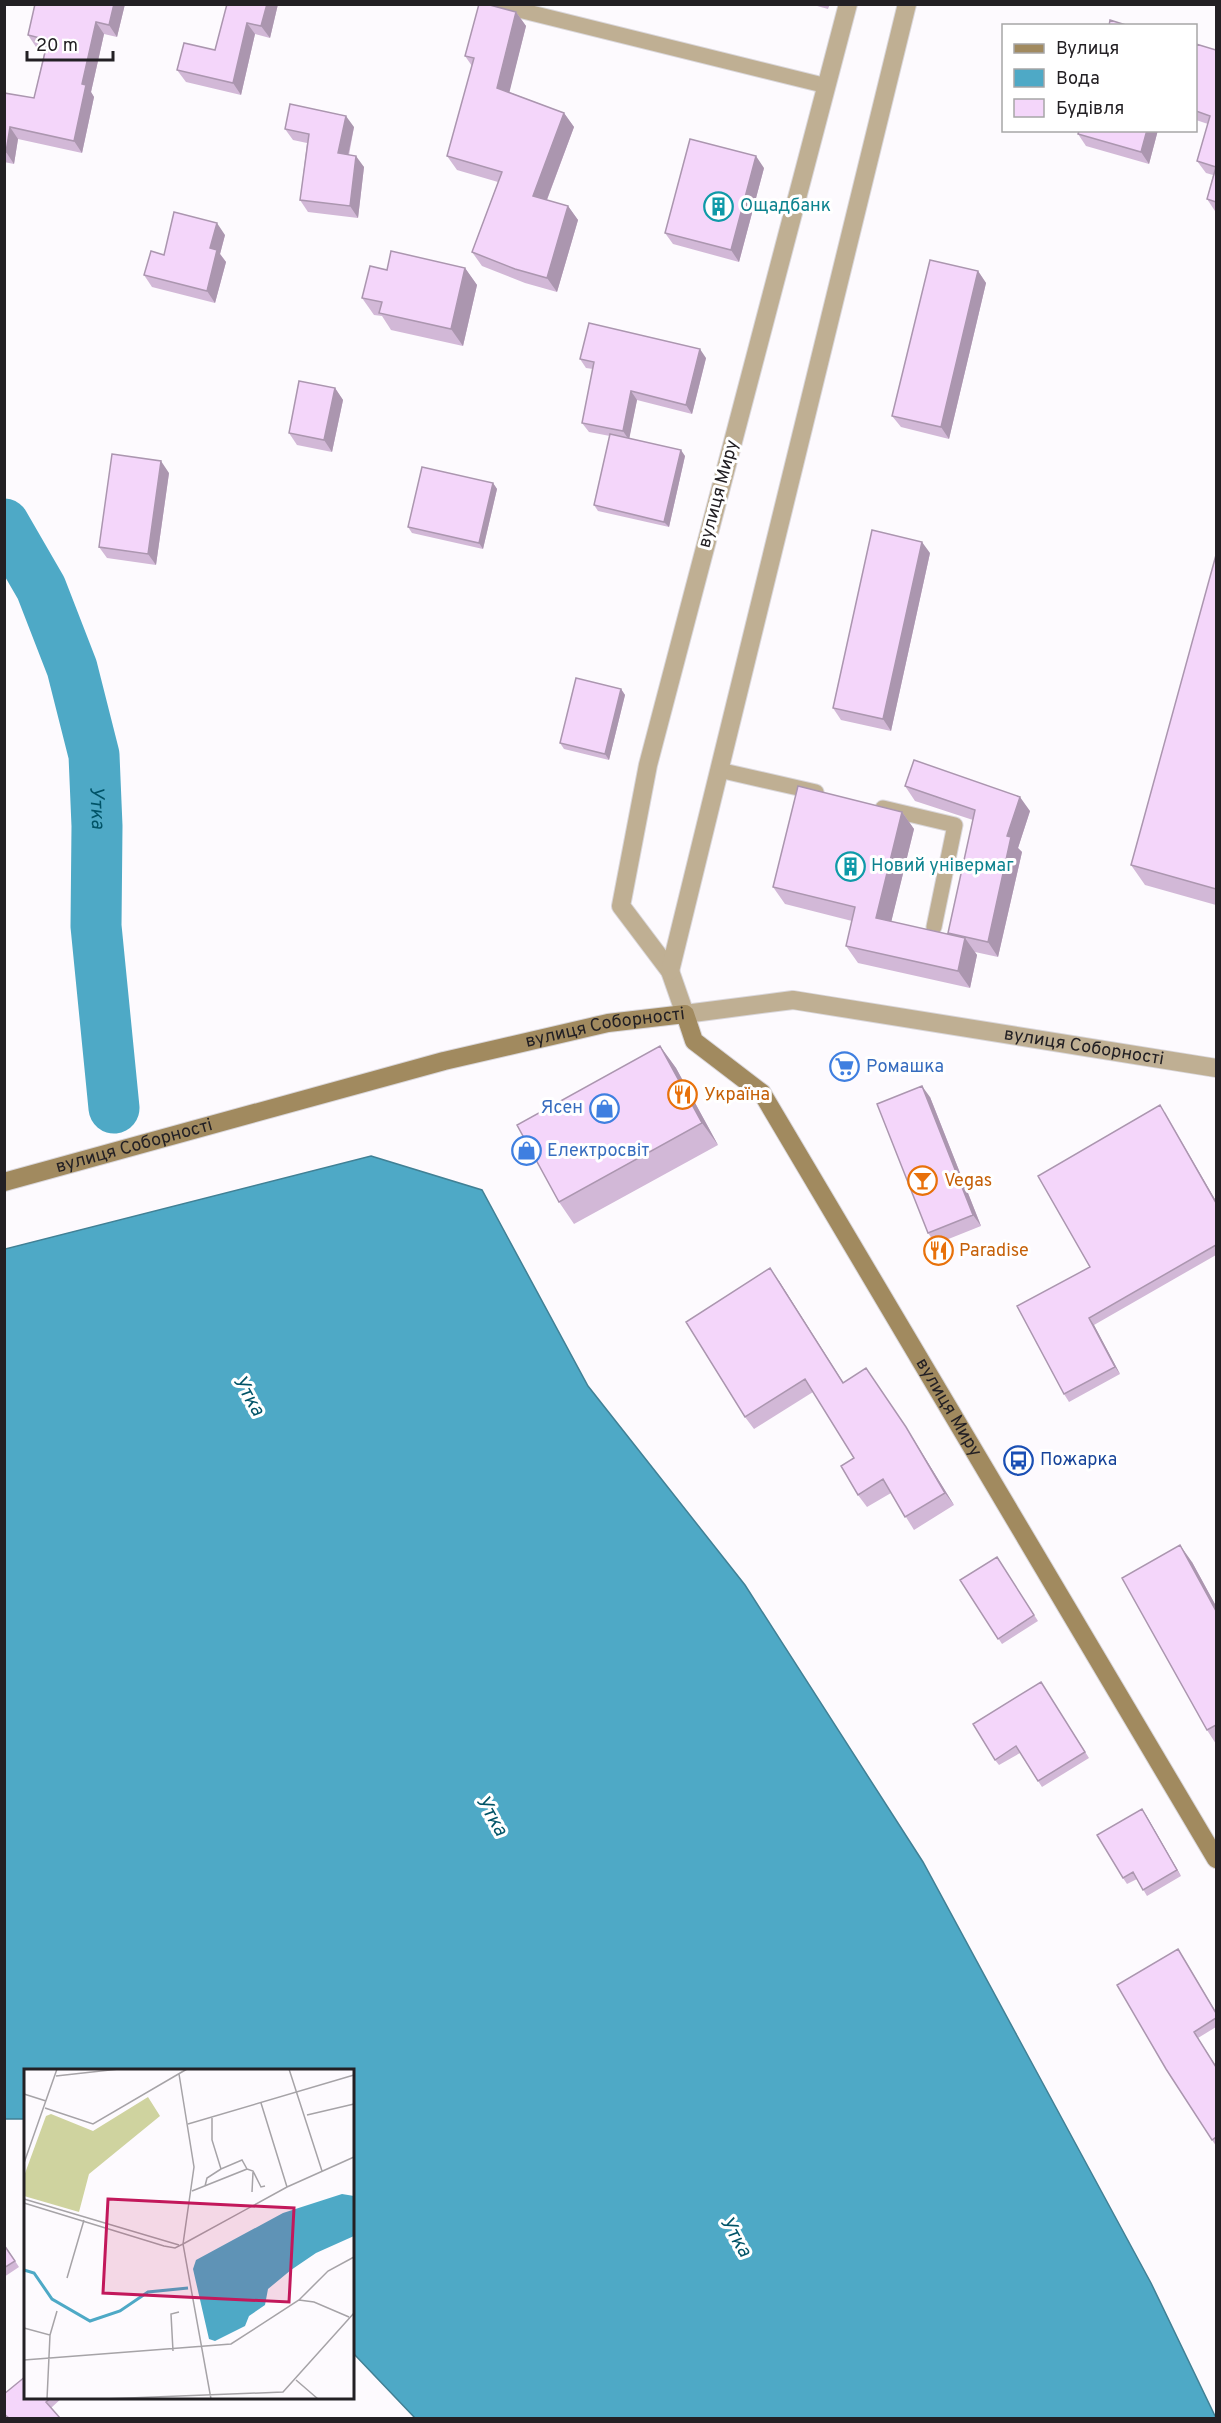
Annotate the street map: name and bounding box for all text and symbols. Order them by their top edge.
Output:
scale bar [27,24,112,62]
legend [1002,24,1197,132]
text: 20 m [36,35,78,58]
text: Вулиця [1056,38,1119,61]
text: Вода [1056,68,1100,91]
text: Будівля [1056,98,1124,121]
building icon: Ощадбанк [703,190,735,222]
place label: Ощадбанк [740,195,831,218]
street label: вулиця Миру [694,437,744,551]
water label: Утка [82,785,110,830]
building icon: Новий універмаг [834,850,866,882]
place label: Новий універмаг [871,855,1014,878]
street label: вулиця Соборності [523,1003,686,1053]
street label: вулиця Соборності [1002,1023,1166,1071]
supermarket icon: Ромашка [829,1051,861,1083]
place label: Ромашка [866,1056,944,1079]
restaurant icon: Україна [667,1079,699,1111]
place label: Україна [704,1084,770,1107]
shop icon: Ясен [588,1092,620,1124]
place label: Ясен [541,1097,583,1120]
street label: вулиця Соборності [53,1114,215,1179]
shop icon: Електросвіт [510,1135,542,1167]
place label: Електросвіт [547,1140,649,1163]
bar icon: Vegas [907,1165,939,1197]
place label: Vegas [944,1170,992,1193]
restaurant icon: Paradise [922,1235,954,1267]
place label: Paradise [959,1240,1029,1263]
street label: вулиця Миру [910,1354,987,1461]
water label: Утка [226,1371,270,1422]
bus stop icon: Пожарка [1003,1444,1035,1476]
place label: Пожарка [1040,1449,1117,1472]
water label: Утка [469,1791,513,1842]
inset map [24,2069,354,2399]
water label: Утка [713,2212,757,2263]

